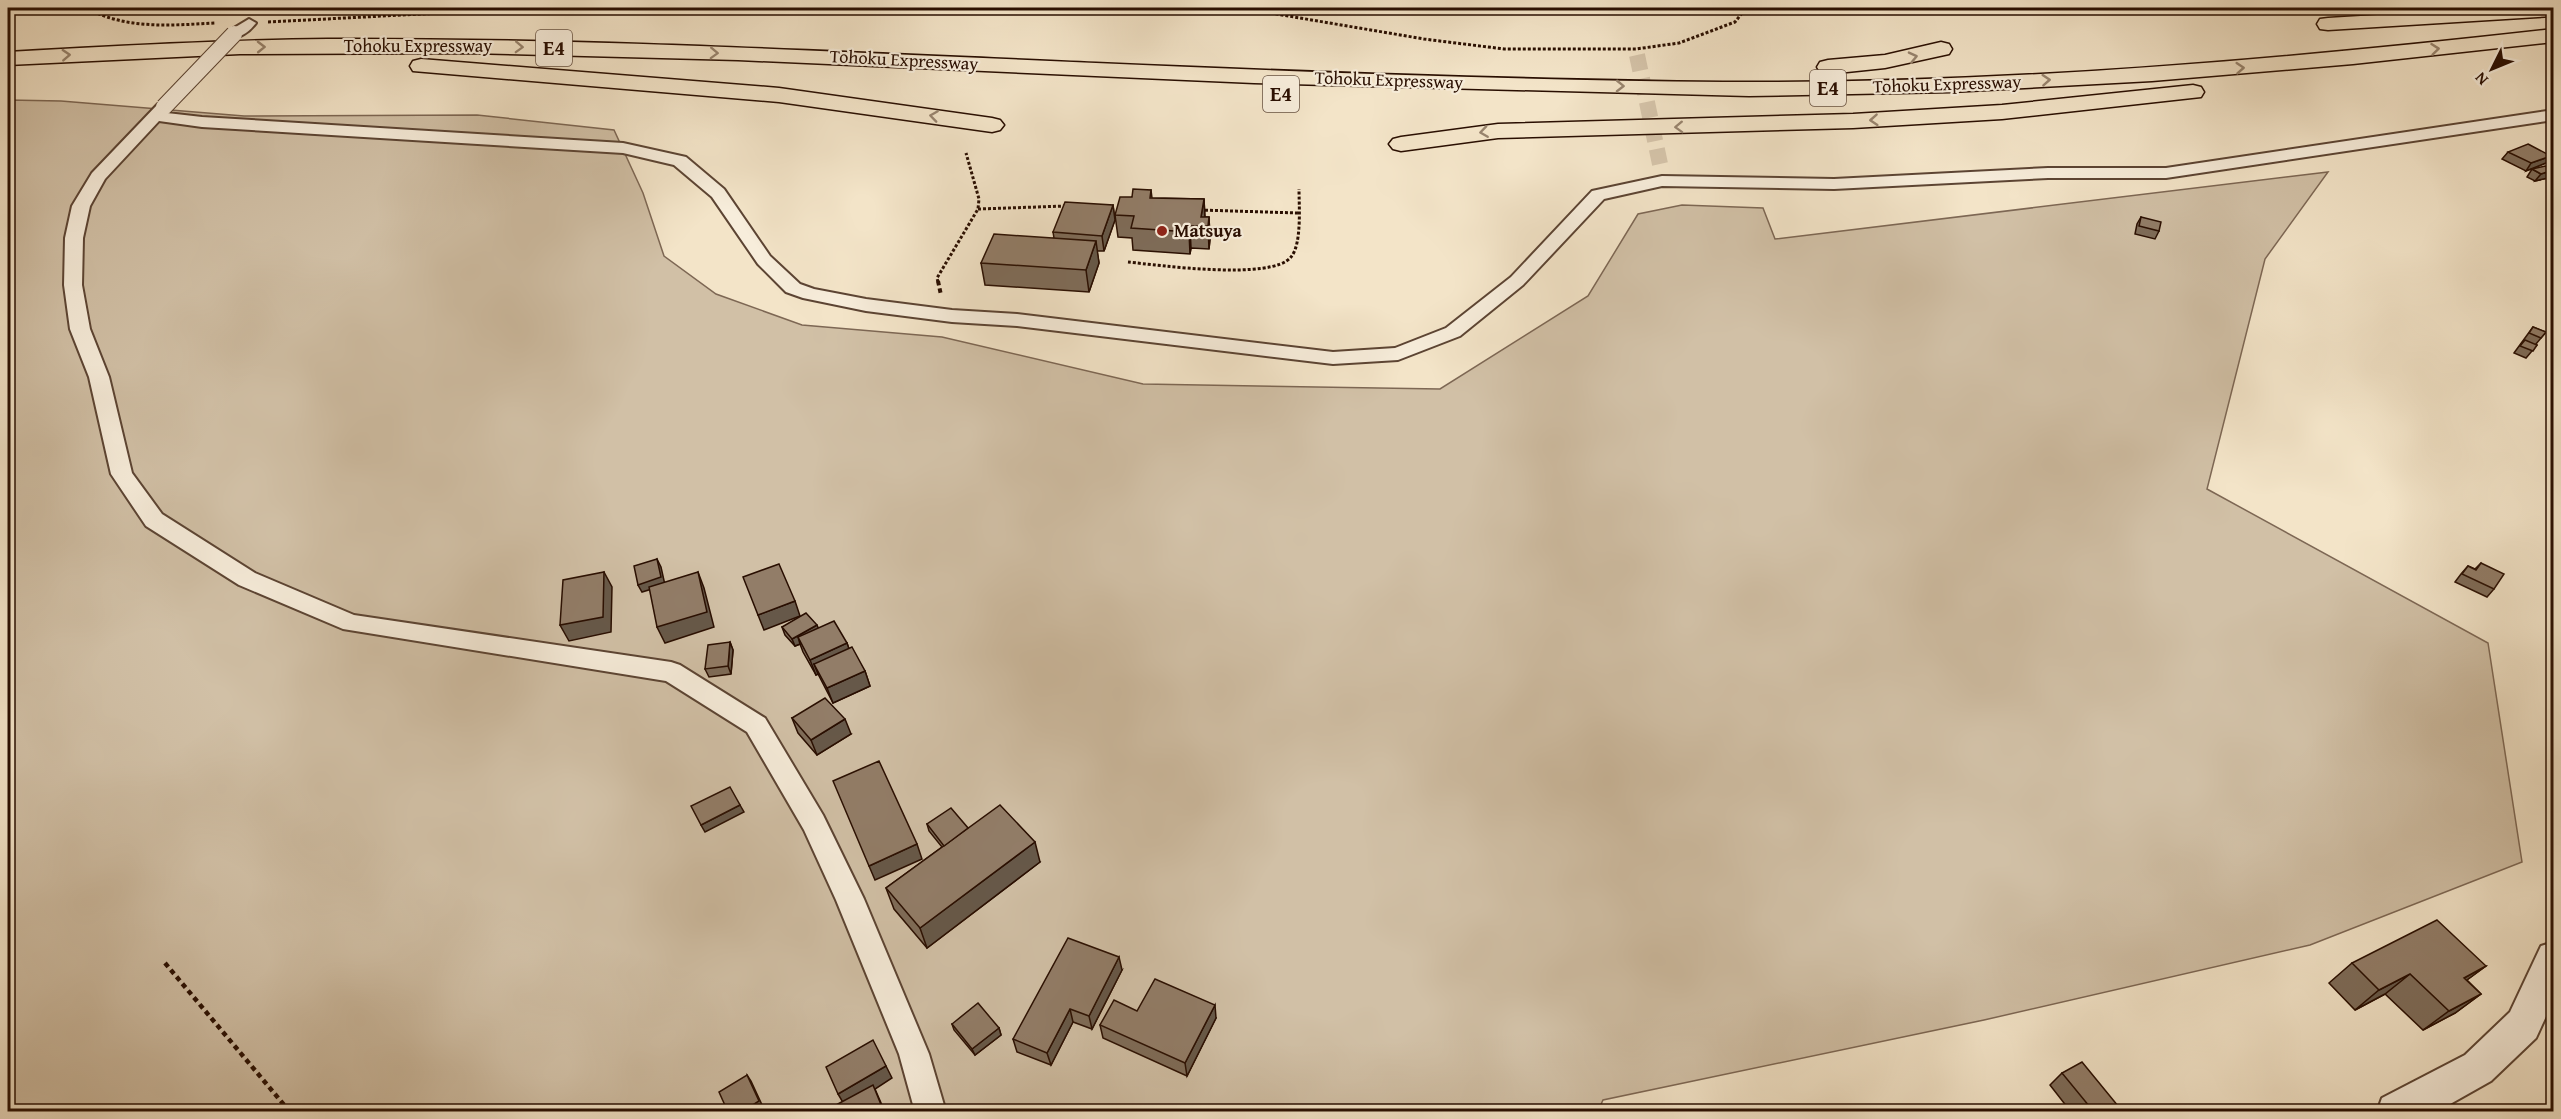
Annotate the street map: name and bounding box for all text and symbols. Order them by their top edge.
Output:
road number: E4 [536,30,572,66]
street label: Tohoku Expressway [344,32,492,59]
north arrow [2462,39,2522,99]
one-way arrow [256,41,265,53]
one-way arrow [514,41,523,53]
street label: Tohoku Expressway [829,42,979,77]
one-way arrow [2430,43,2439,56]
one-way arrow [709,46,718,59]
one-way arrow [61,49,70,62]
one-way arrow [1908,51,1918,64]
one-way arrow [2236,61,2245,74]
street label: Tohoku Expressway [1314,63,1464,96]
street label: Tohoku Expressway [1872,67,2022,100]
text: N [2468,67,2493,91]
road number: E4 [1810,70,1846,106]
one-way arrow [2041,74,2050,87]
road number: E4 [1263,76,1299,112]
one-way arrow [1616,80,1625,92]
one-way arrow [930,111,939,123]
one-way arrow [1870,113,1879,126]
one-way arrow [1675,121,1684,134]
one-way arrow [1480,126,1489,138]
place label: Matsuya [1174,217,1243,244]
marker: Matsuya [1155,224,1169,238]

